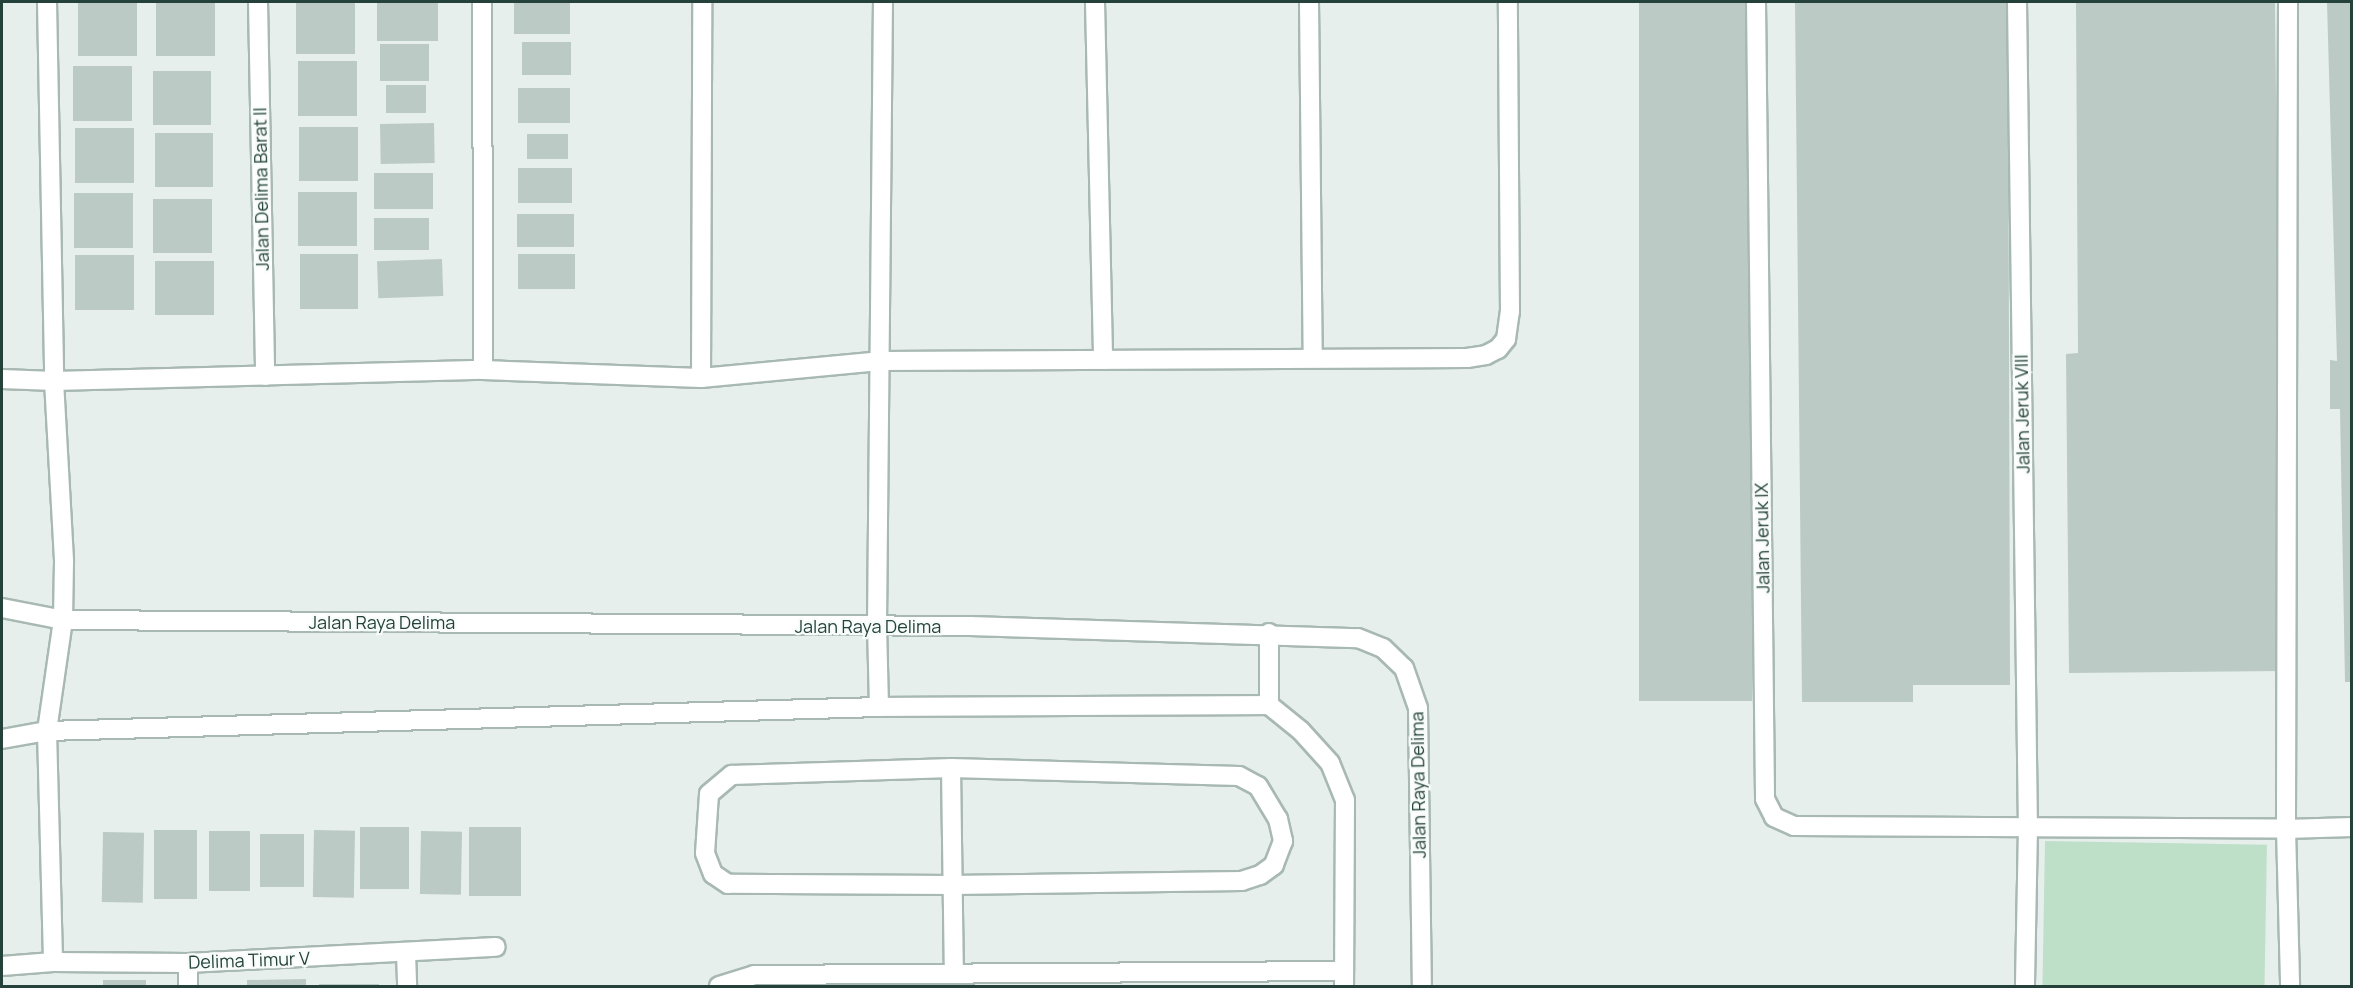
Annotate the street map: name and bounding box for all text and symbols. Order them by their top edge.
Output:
street label: Jalan Delima Barat II [249,107,273,271]
street label: Jalan Jeruk VIII [2010,354,2034,474]
street label: Jalan Jeruk IX [1750,483,1774,593]
street label: Jalan Raya Delima [309,611,455,633]
street label: Jalan Raya Delima [795,615,941,637]
street label: Jalan Raya Delima [1406,711,1430,859]
street label: Delima Timur V [188,947,310,973]

